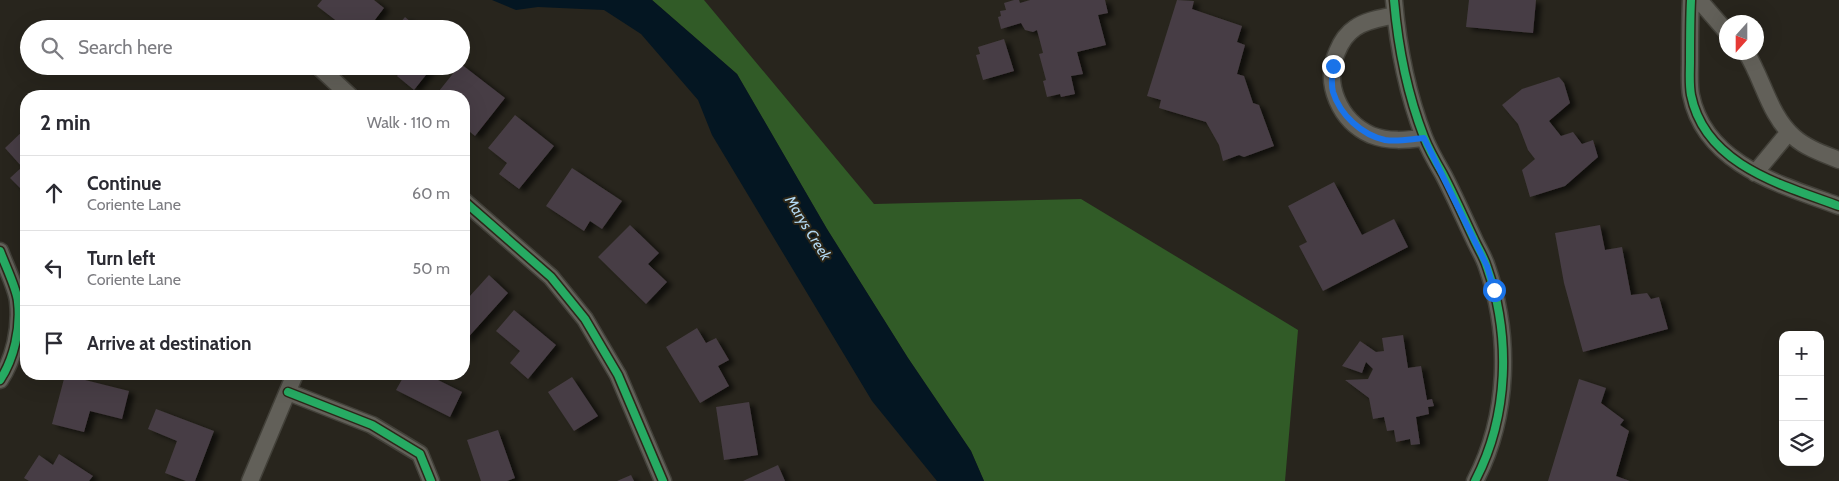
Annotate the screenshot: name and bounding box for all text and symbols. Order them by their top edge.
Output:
north arrow [1719,15,1764,60]
search box [20,20,470,75]
icon: search [38,34,66,62]
text: Search here [78,36,172,59]
route end [1322,55,1345,78]
text: 2 min [40,110,91,135]
text: Walk · 110 m [367,113,450,132]
text: Continue [87,172,161,195]
icon: ahead [40,179,68,207]
text: 60 m [412,184,450,203]
water label: Marys Creek [781,192,835,264]
text: Coriente Lane [87,195,181,214]
text: Turn left [87,247,155,270]
icon: left [40,254,68,282]
text: 50 m [413,259,450,278]
text: Coriente Lane [87,270,181,289]
route start [1483,279,1506,302]
icon: arrive [40,329,68,357]
map controls [1779,331,1824,466]
button: + [1779,331,1824,376]
text: Arrive at destination [87,332,251,355]
button: − [1779,376,1824,421]
button: layers [1779,421,1824,466]

